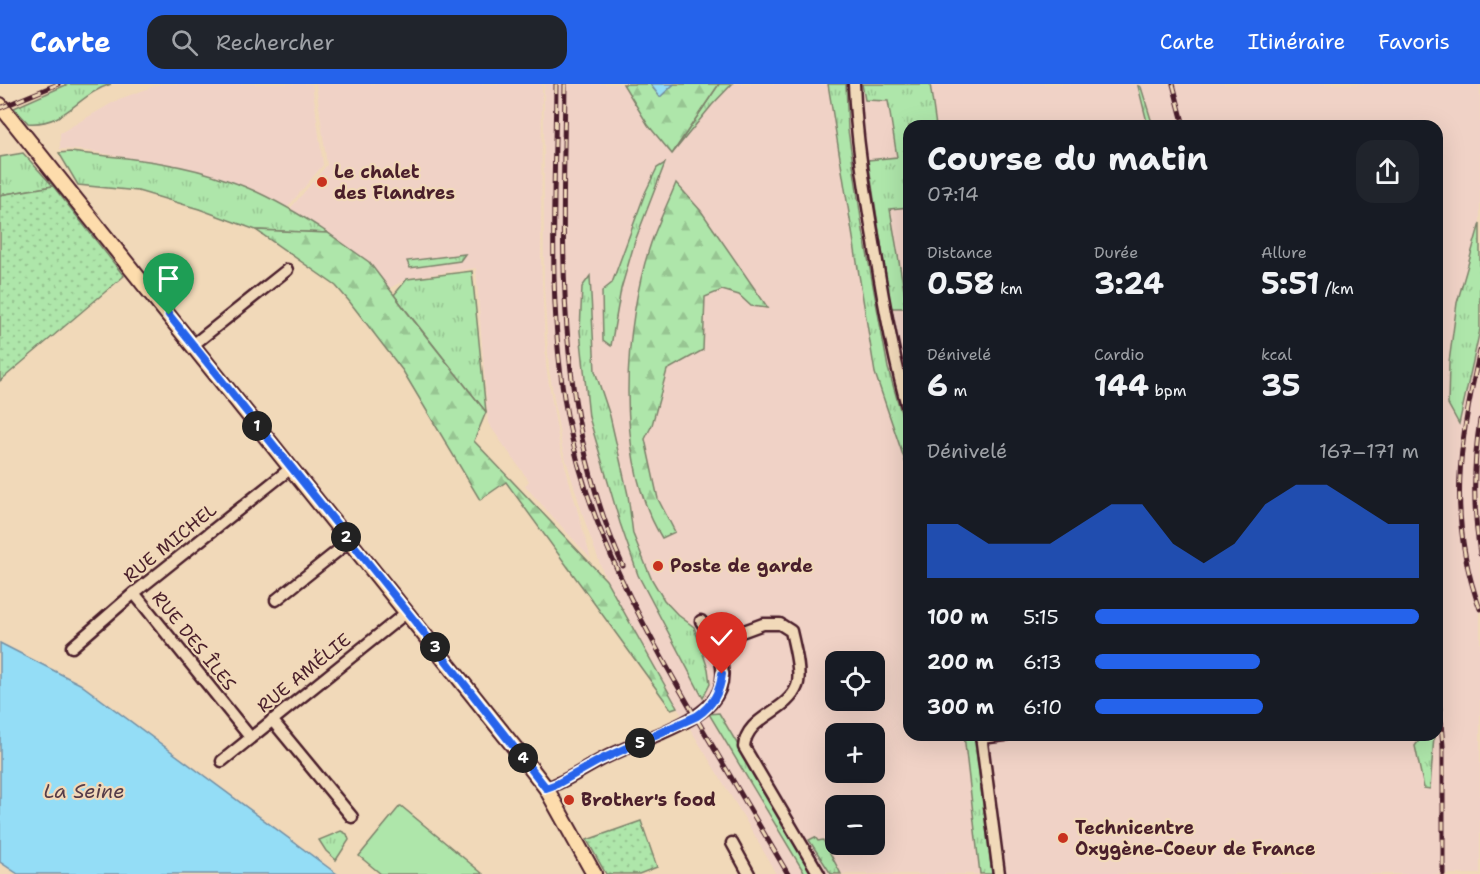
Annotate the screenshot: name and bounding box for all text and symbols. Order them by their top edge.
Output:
search box [147,15,567,69]
text: Carte [30,23,111,61]
icon: search [168,26,201,59]
text: Rechercher [216,28,335,57]
text: Carte [1160,28,1215,56]
text: Itinéraire [1248,28,1345,56]
text: Favoris [1378,28,1450,56]
text: Course du matin [927,136,1208,181]
button: share [1356,140,1419,203]
place label: Le chalet des Flandres [334,160,455,205]
marker: Le chalet des Flandres [315,175,329,189]
text: 07:14 [927,181,979,207]
text: Distance [927,242,993,263]
text: Durée [1094,242,1138,263]
text: Allure [1261,242,1307,263]
pin [143,253,194,315]
icon: arrive [152,262,185,295]
text: 0.58 [927,263,994,304]
text: 3:24 [1094,263,1164,304]
text: 5:51 [1261,263,1320,304]
text: km [994,278,1023,299]
text: /km [1320,278,1354,299]
text: Dénivelé [927,344,991,365]
text: Cardio [1094,344,1144,365]
text: kcal [1261,344,1292,365]
text: 6 [927,365,948,406]
text: 144 [1094,365,1149,406]
text: 35 [1261,365,1301,406]
text: m [948,380,967,401]
text: bpm [1149,380,1187,401]
pin: 1 [242,411,272,441]
text: 1 [253,415,261,436]
text: Dénivelé [927,438,1007,464]
text: 167–171 m [1319,438,1419,464]
street label: RUE MICHEL [118,498,222,588]
pin: 2 [331,522,361,552]
text: 2 [340,526,352,547]
place label: Poste de garde [670,554,813,578]
marker: Poste de garde [651,559,665,573]
street label: RUE DES ÎLES [147,586,241,696]
text: 100 m [927,604,989,630]
text: 5:15 [1023,604,1059,630]
pin [696,612,747,674]
icon: check [705,621,738,654]
street label: RUE AMÉLIE [252,628,356,718]
pin: 3 [420,632,450,662]
text: 3 [429,636,441,657]
text: 200 m [927,649,994,675]
text: 6:13 [1023,649,1062,675]
map controls [825,651,885,855]
button: locate [825,651,885,711]
text: 300 m [927,694,994,720]
text: 6:10 [1023,694,1062,720]
button: + [825,723,885,783]
pin: 5 [625,728,655,758]
text: 5 [635,732,645,753]
pin: 4 [508,743,538,773]
text: 4 [517,747,529,768]
water label: La Seine [44,778,124,804]
place label: Brother's food [581,788,716,812]
marker: Brother's food [562,793,576,807]
button: − [825,795,885,855]
place label: Technicentre Oxygène-Coeur de France [1075,816,1316,861]
marker: Technicentre Oxygène-Coeur de France [1056,831,1070,845]

